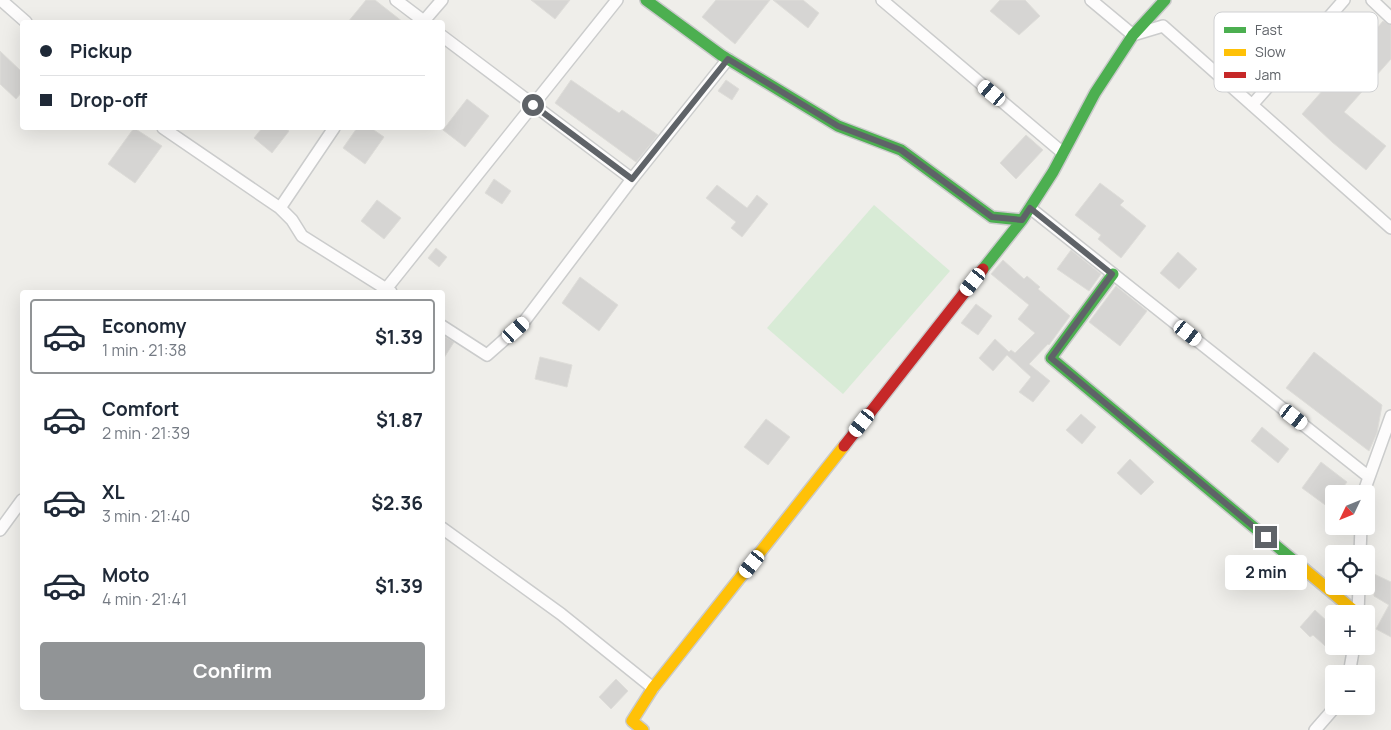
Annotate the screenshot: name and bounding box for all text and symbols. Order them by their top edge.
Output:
legend [1214,12,1378,92]
text: Fast [1255,20,1283,39]
text: Pickup [70,38,132,64]
text: Slow [1255,42,1286,61]
text: Jam [1255,65,1281,84]
car [975,78,1008,108]
text: Drop-off [70,87,147,113]
route start [522,94,544,116]
car [957,266,988,298]
text: Economy [102,313,186,339]
icon: car [42,314,87,359]
car [499,314,532,346]
car [1171,318,1204,348]
text: $1.39 [375,324,423,350]
text: 1 min · 21:38 [102,339,187,361]
text: Comfort [102,396,179,422]
icon: car [42,397,87,442]
car [1277,402,1310,432]
text: $1.87 [376,407,423,433]
car [846,407,877,439]
text: 2 min · 21:39 [102,422,190,444]
text: XL [102,479,125,505]
icon: car [42,480,87,525]
north arrow [1325,485,1375,535]
map controls [1325,485,1375,715]
text: $2.36 [371,490,423,516]
text: 3 min · 21:40 [102,505,190,527]
route end [1255,526,1277,548]
button: locate [1325,545,1375,595]
car [736,548,767,580]
callout: 2 min [1225,554,1307,590]
text: 2 min [1245,561,1287,583]
text: Moto [102,562,149,588]
icon: car [42,563,87,608]
text: $1.39 [375,573,423,599]
text: 4 min · 21:41 [102,588,187,610]
button: + [1325,605,1375,655]
button: Confirm [40,642,425,700]
button: − [1325,665,1375,715]

